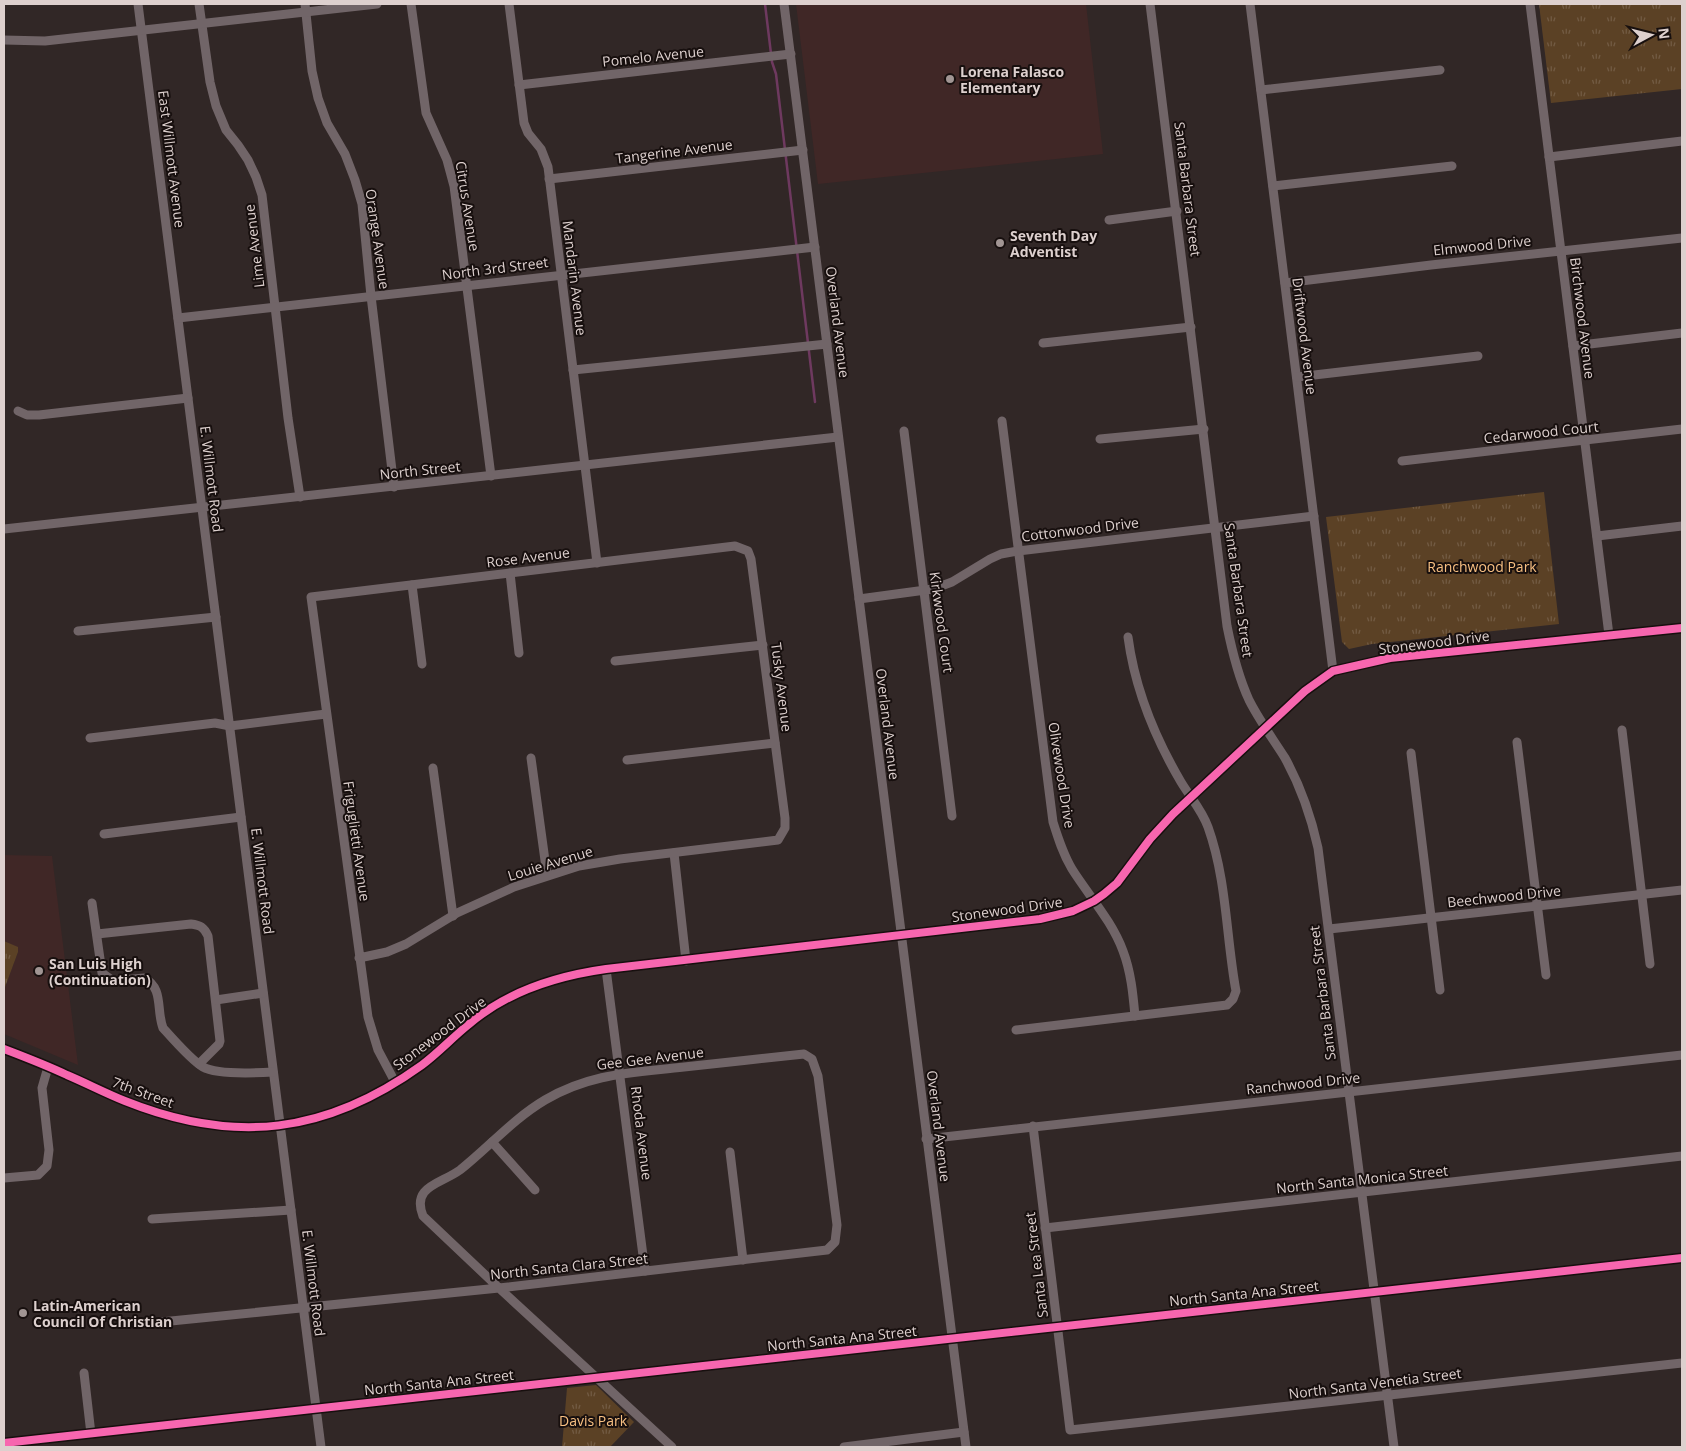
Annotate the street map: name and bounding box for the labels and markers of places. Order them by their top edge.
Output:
place label: Lorena Falasco Elementary [960,62,1065,97]
marker: Lorena Falasco Elementary [944,73,956,85]
place label: Seventh Day Adventist [1010,226,1097,261]
marker: Seventh Day Adventist [994,237,1006,249]
place label: San Luis High (Continuation) [49,954,151,989]
marker: San Luis High (Continuation) [33,965,45,977]
place label: Latin-American Council Of Christian [33,1296,172,1331]
marker: Latin-American Council Of Christian [17,1307,29,1319]

